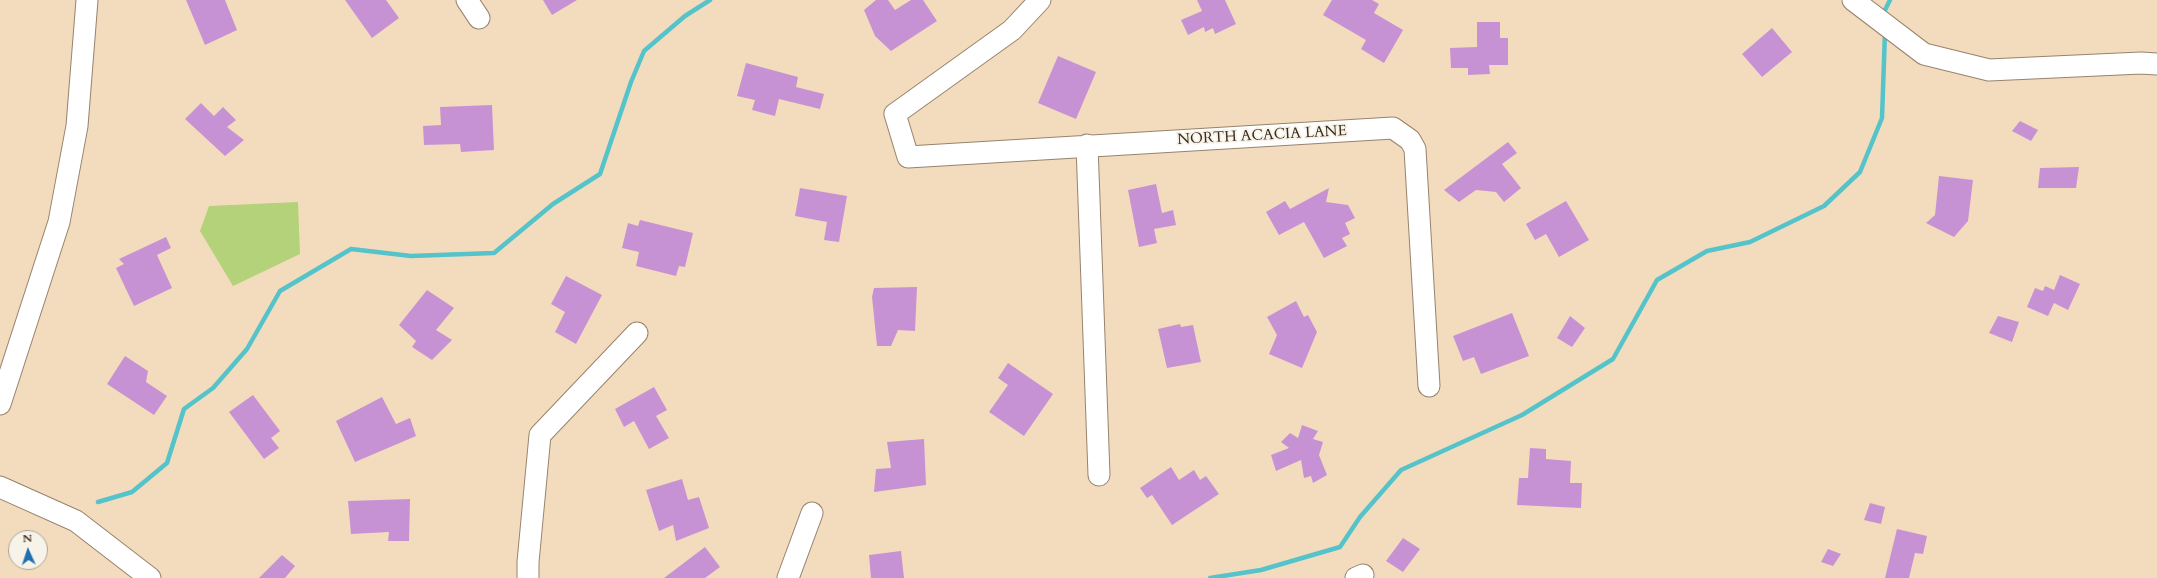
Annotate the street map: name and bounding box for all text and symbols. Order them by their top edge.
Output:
street label: NORTH ACACIA LANE [1177,123,1347,149]
north arrow [8,530,48,570]
text: N [22,531,33,546]

